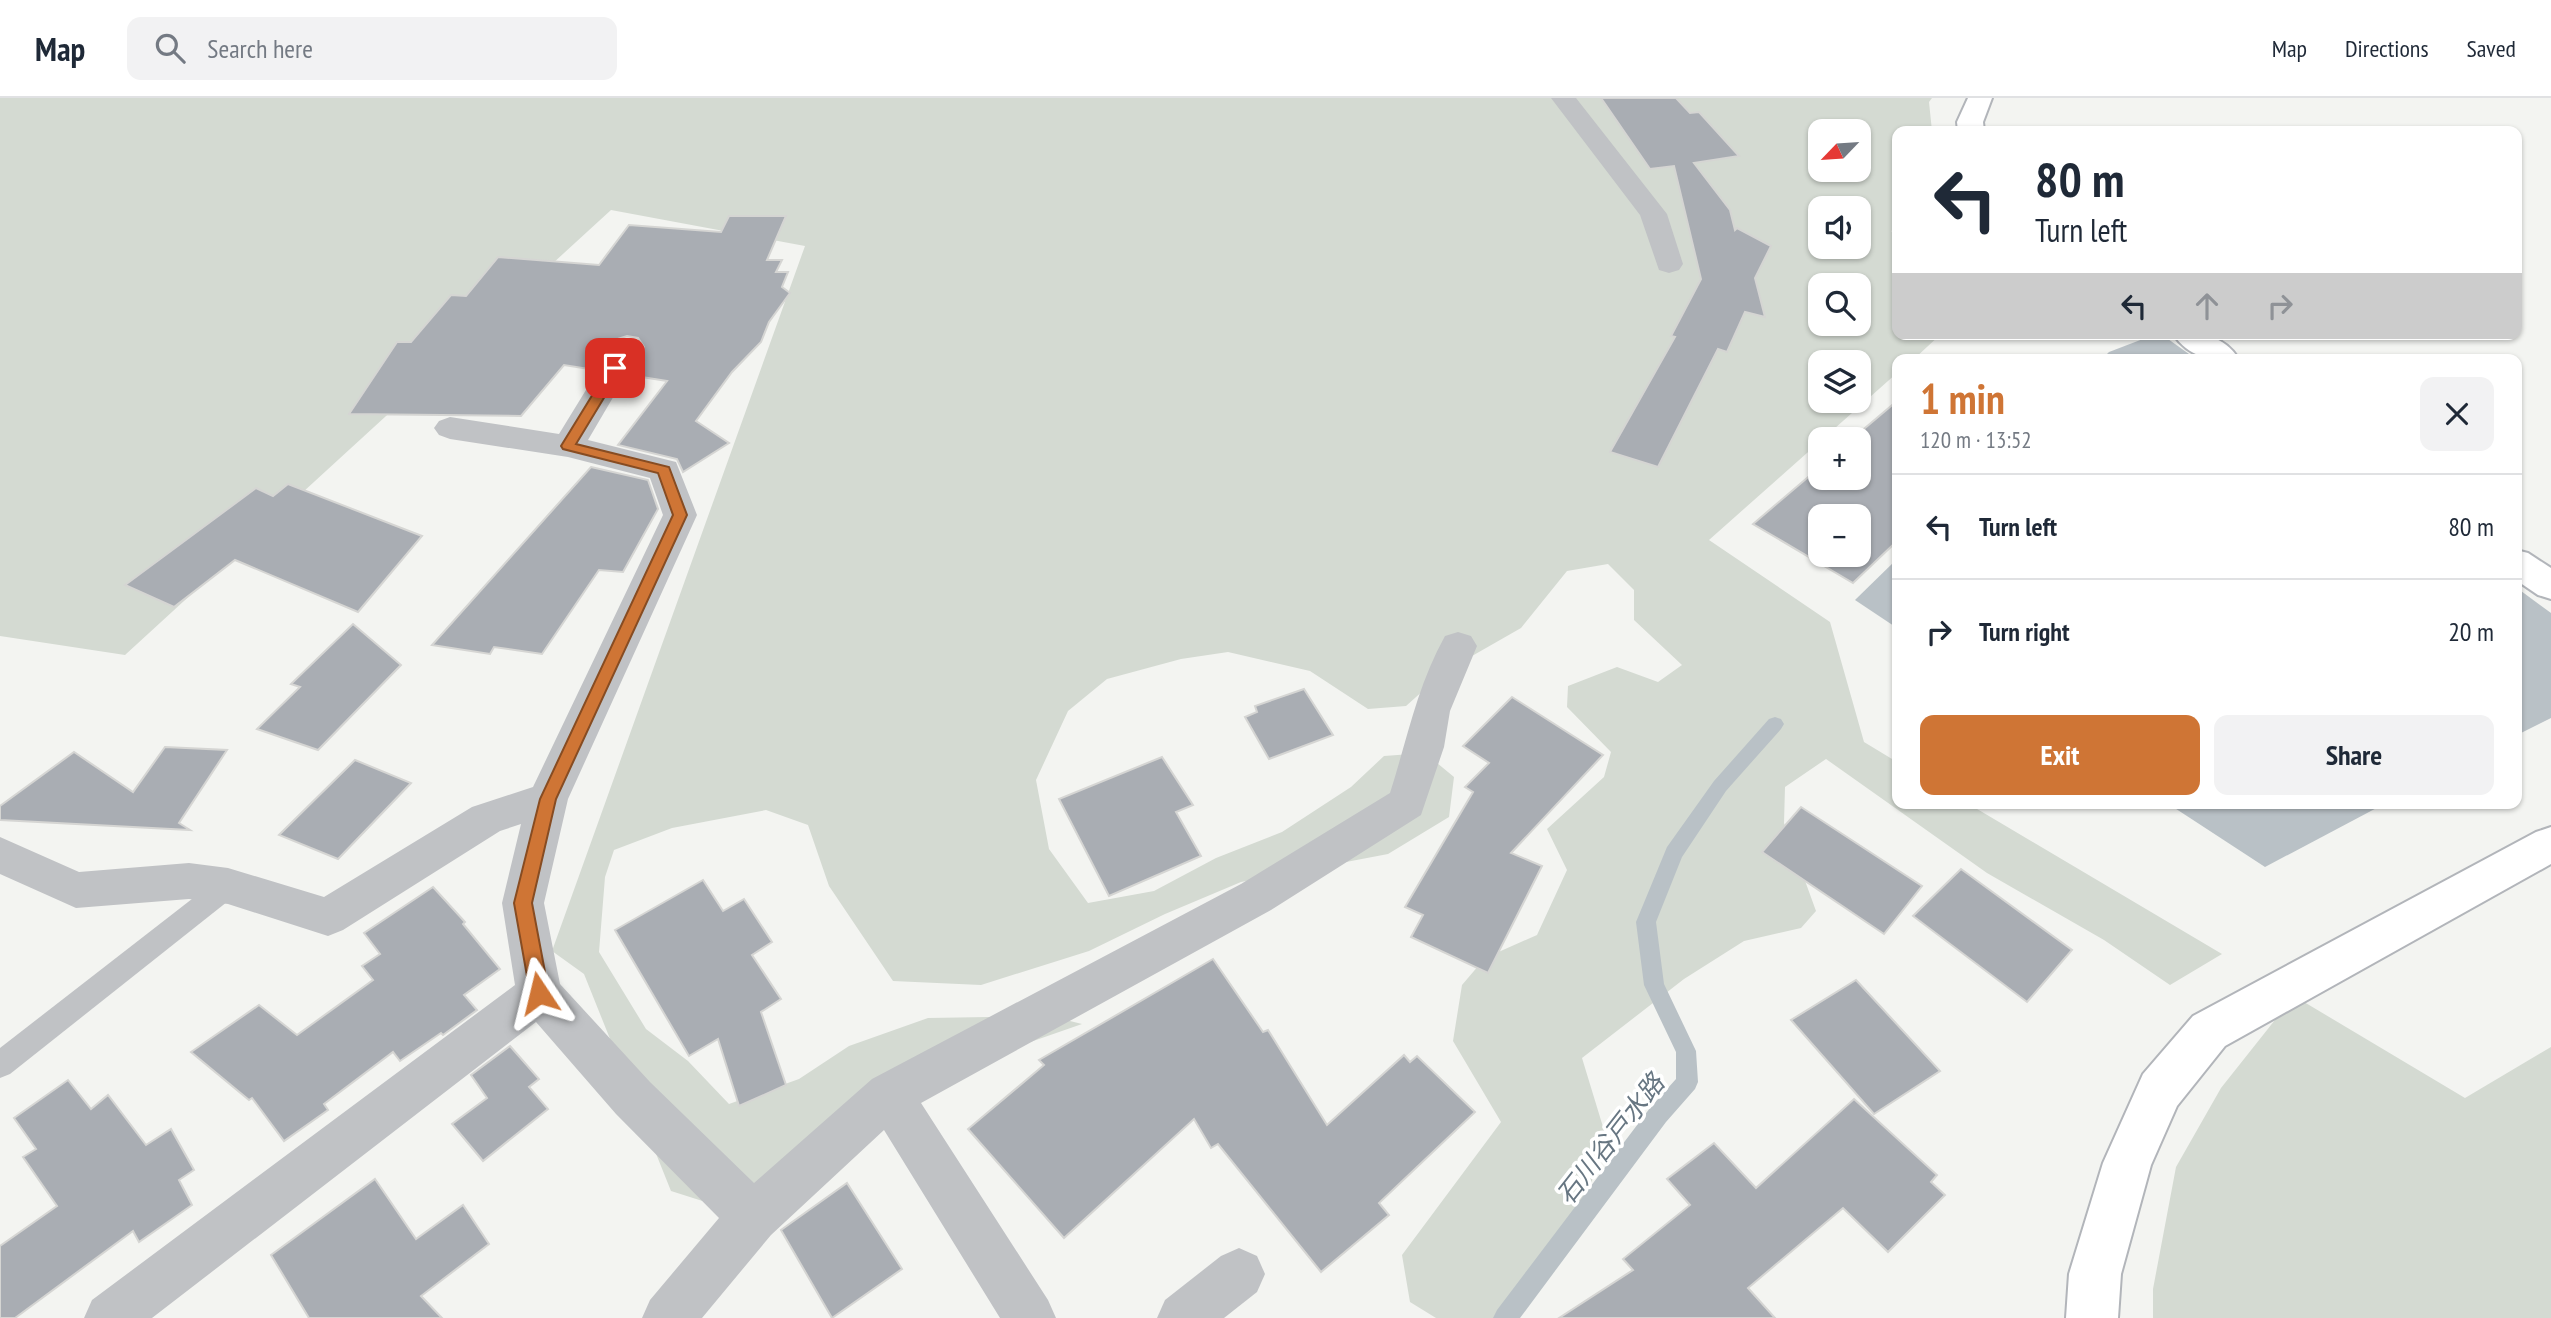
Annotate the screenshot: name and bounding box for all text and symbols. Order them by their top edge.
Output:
search box [127,17,617,80]
text: Map [35,27,85,70]
icon: search [151,29,189,67]
text: Search here [207,32,313,65]
text: Map [2272,33,2307,64]
text: Directions [2345,33,2429,64]
text: Saved [2467,33,2516,64]
north arrow [1808,119,1871,182]
map controls [1808,119,1871,567]
text: 80 m [2035,147,2124,211]
icon: left [1920,154,2011,245]
button: sound [1808,196,1871,259]
text: Turn left [2035,209,2127,251]
button: search [1808,273,1871,336]
icon: left [2115,287,2153,325]
icon: ahead [2188,287,2226,325]
icon: right [2261,287,2299,325]
pin [585,338,645,398]
icon: arrive [596,349,634,387]
button: layers [1808,350,1871,413]
text: 1 min [1920,371,2005,426]
button: close [2420,377,2494,451]
text: 120 m · 13:52 [1920,425,2032,454]
button: + [1808,427,1871,490]
button: − [1808,504,1871,567]
icon: left [1920,508,1958,546]
text: Turn left [1979,510,2057,543]
text: 80 m [2448,510,2494,543]
icon: right [1920,613,1958,651]
text: Turn right [1979,615,2070,648]
text: 20 m [2448,615,2494,648]
button: Exit [1920,715,2200,795]
button: Share [2214,715,2494,795]
position arrow [502,956,576,1030]
water label: 石川谷戸水路 [1549,1066,1672,1211]

